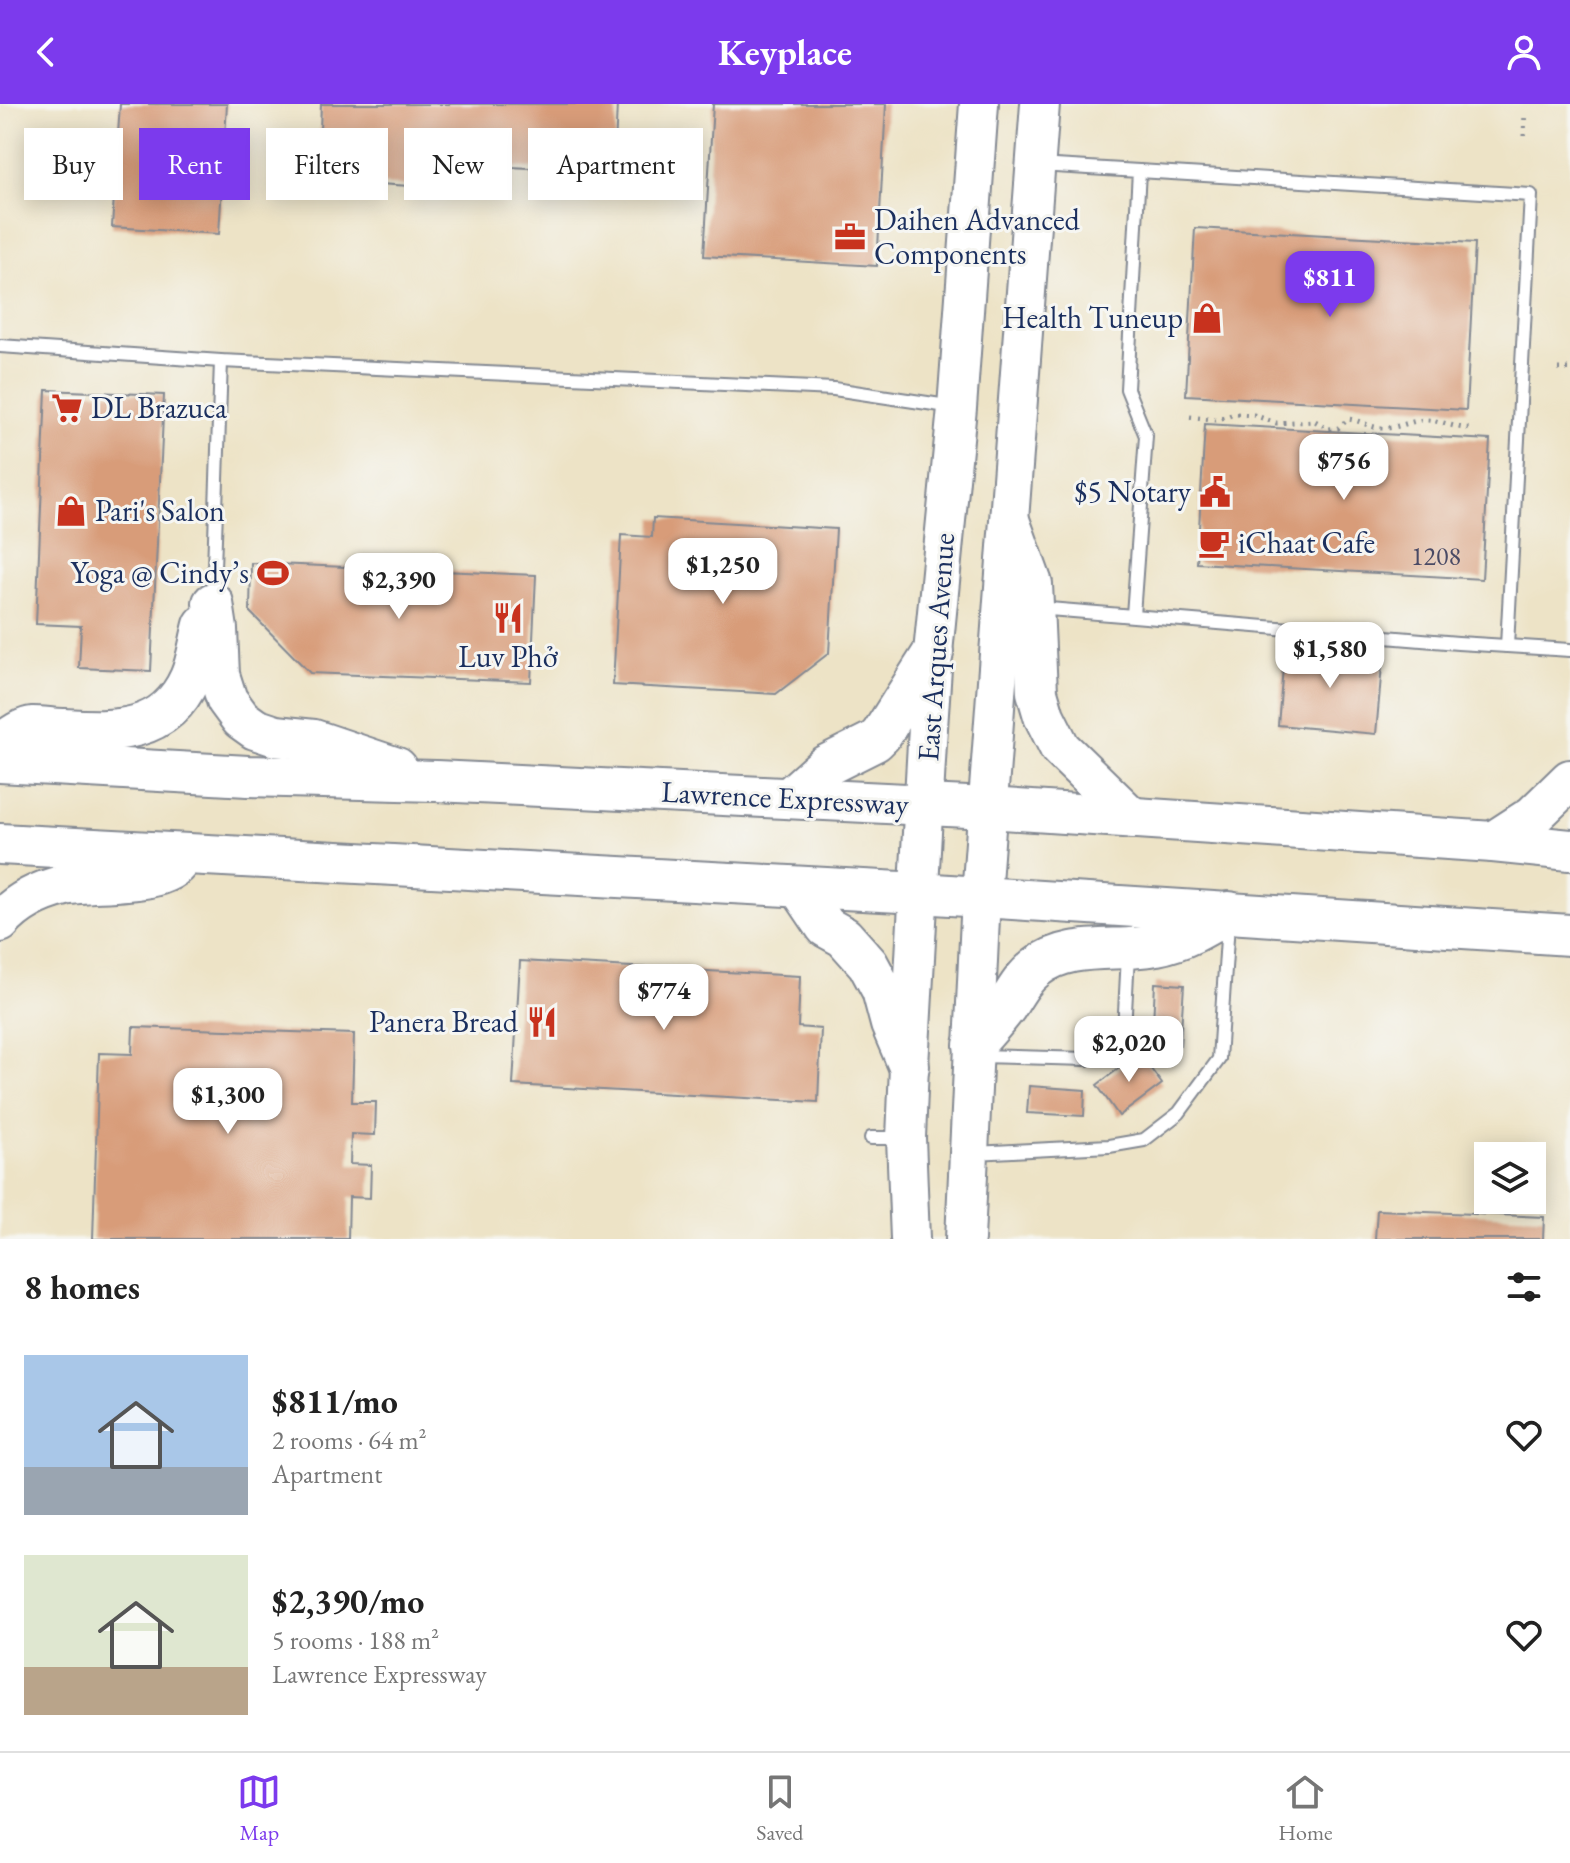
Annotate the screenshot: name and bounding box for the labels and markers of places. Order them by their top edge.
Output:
place label: Daihen Advanced Components [874,200,1080,273]
office icon: Daihen Advanced Components [833,220,867,254]
pin: $811 [1283,251,1377,319]
place label: Health Tuneup [1002,298,1183,337]
shop icon: Health Tuneup [1190,301,1224,335]
place label: DL Brazuca [91,388,227,427]
supermarket icon: DL Brazuca [50,391,84,425]
pin: $756 [1297,434,1391,502]
place label: $5 Notary [1074,472,1192,511]
public building icon: $5 Notary [1198,475,1232,509]
place label: Pari's Salon [95,491,225,530]
shop icon: Pari's Salon [54,494,88,528]
place label: iChaat Cafe [1238,523,1375,562]
cafe icon: iChaat Cafe [1197,526,1231,560]
pin: $1,250 [658,538,788,606]
place label: Yoga @ Cindy’s [71,553,249,592]
pin: $2,390 [334,553,464,621]
sports icon: Yoga @ Cindy’s [256,556,290,590]
restaurant icon: Luv Phở [491,601,525,635]
pin: $1,580 [1265,622,1395,690]
place label: Luv Phở [458,637,559,676]
pin: $774 [617,964,711,1032]
place label: Panera Bread [369,1002,519,1041]
restaurant icon: Panera Bread [525,1005,559,1039]
pin: $2,020 [1064,1016,1194,1084]
pin: $1,300 [163,1068,293,1136]

